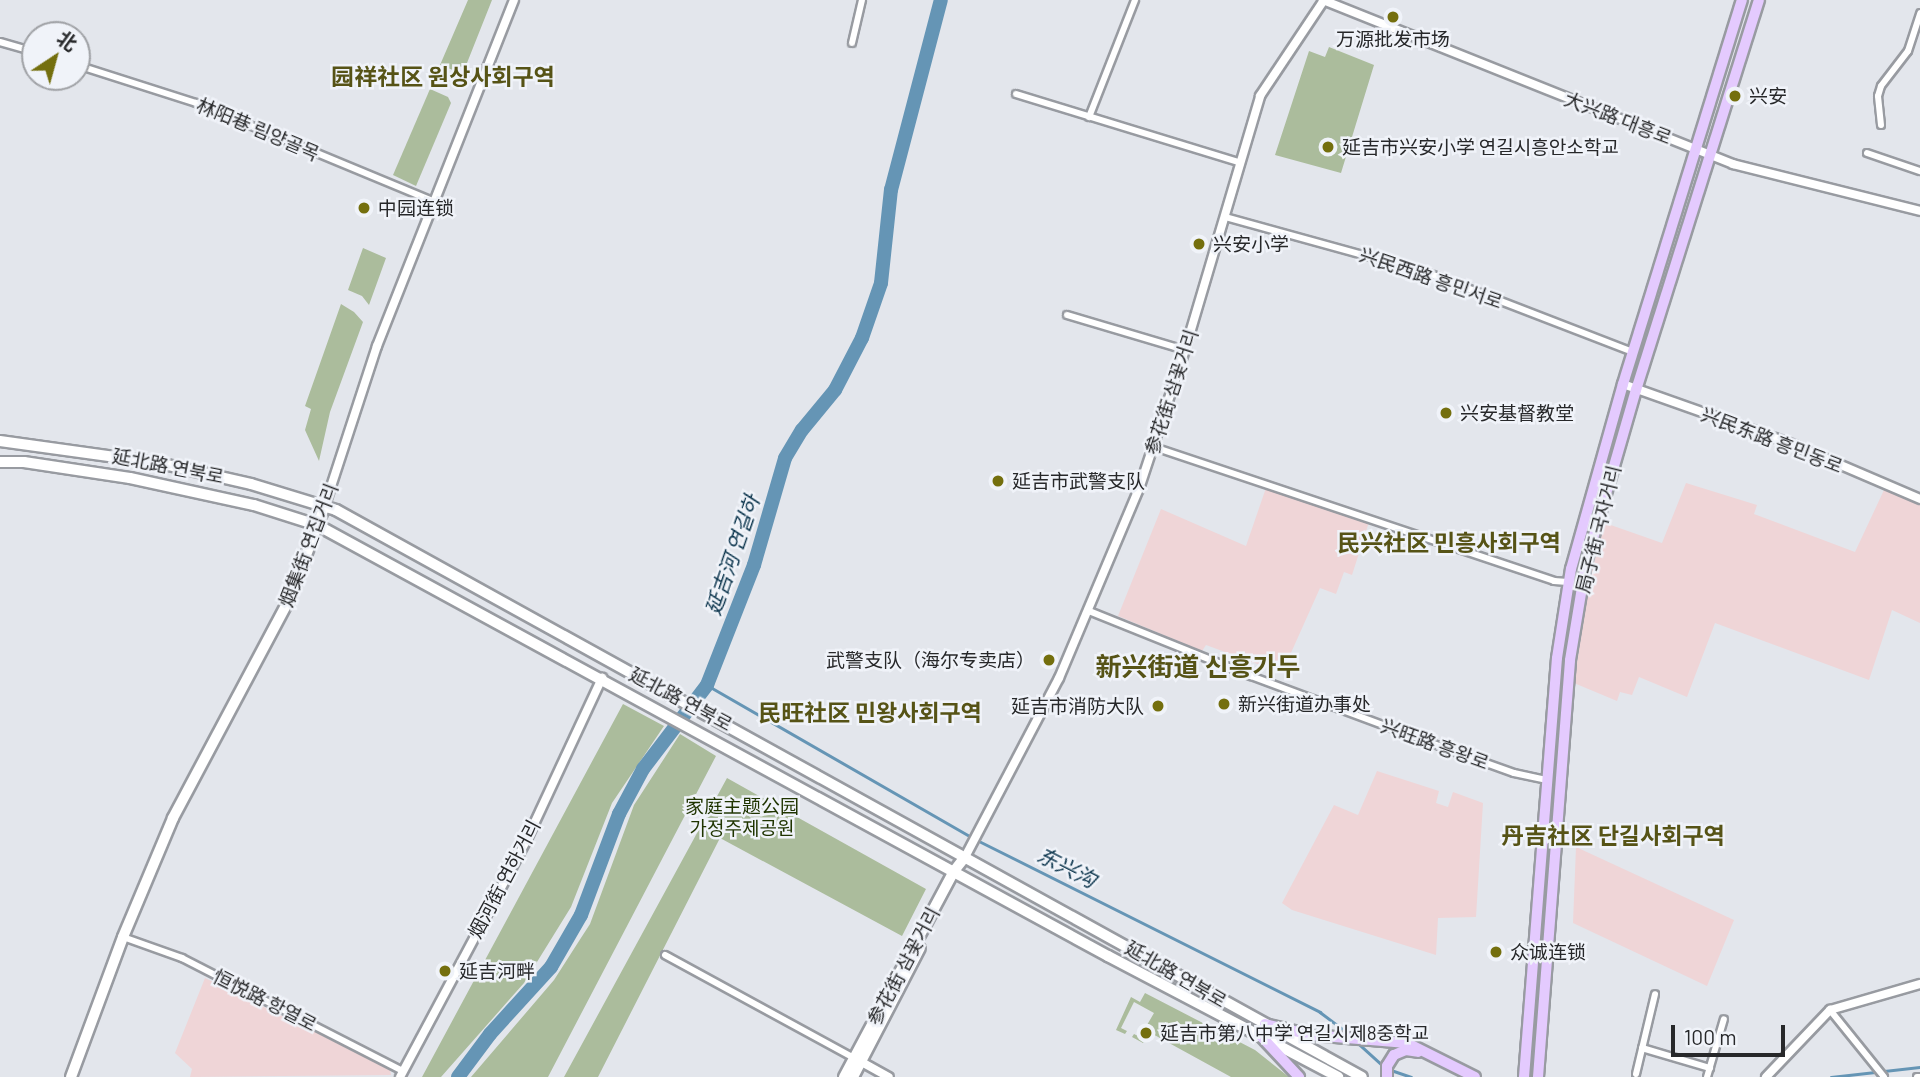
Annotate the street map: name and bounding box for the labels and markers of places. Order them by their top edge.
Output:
marker: 万源批发市场 [1385,9,1401,25]
place label: 万源批发市场 [1336,28,1450,50]
place label: 兴安 [1749,85,1787,107]
marker: 兴安 [1727,88,1743,104]
place label: 延吉市兴安小学 연길시흥안소학교 [1342,136,1619,158]
marker: 延吉市兴安小学 연길시흥안소학교 [1320,139,1336,155]
place label: 中园连锁 [378,197,454,219]
marker: 中园连锁 [356,200,372,216]
place label: 兴安小学 [1213,233,1289,255]
marker: 兴安小学 [1191,236,1207,252]
place label: 兴安基督教堂 [1460,402,1574,424]
marker: 兴安基督教堂 [1438,405,1454,421]
place label: 延吉市武警支队 [1012,470,1145,492]
marker: 延吉市武警支队 [990,473,1006,489]
place label: 武警支队（海尔专卖店） [826,649,1035,671]
marker: 武警支队（海尔专卖店） [1041,652,1057,668]
place label: 新兴街道办事处 [1238,693,1371,715]
place label: 延吉市消防大队 [1011,695,1144,717]
marker: 新兴街道办事处 [1216,696,1232,712]
marker: 延吉市消防大队 [1150,698,1166,714]
place label: 众诚连锁 [1510,941,1586,963]
marker: 众诚连锁 [1488,944,1504,960]
place label: 延吉河畔 [459,960,535,982]
marker: 延吉河畔 [437,963,453,979]
place label: 延吉市第八中学 연길시제8중학교 [1160,1022,1429,1044]
marker: 延吉市第八中学 연길시제8중학교 [1138,1025,1154,1041]

